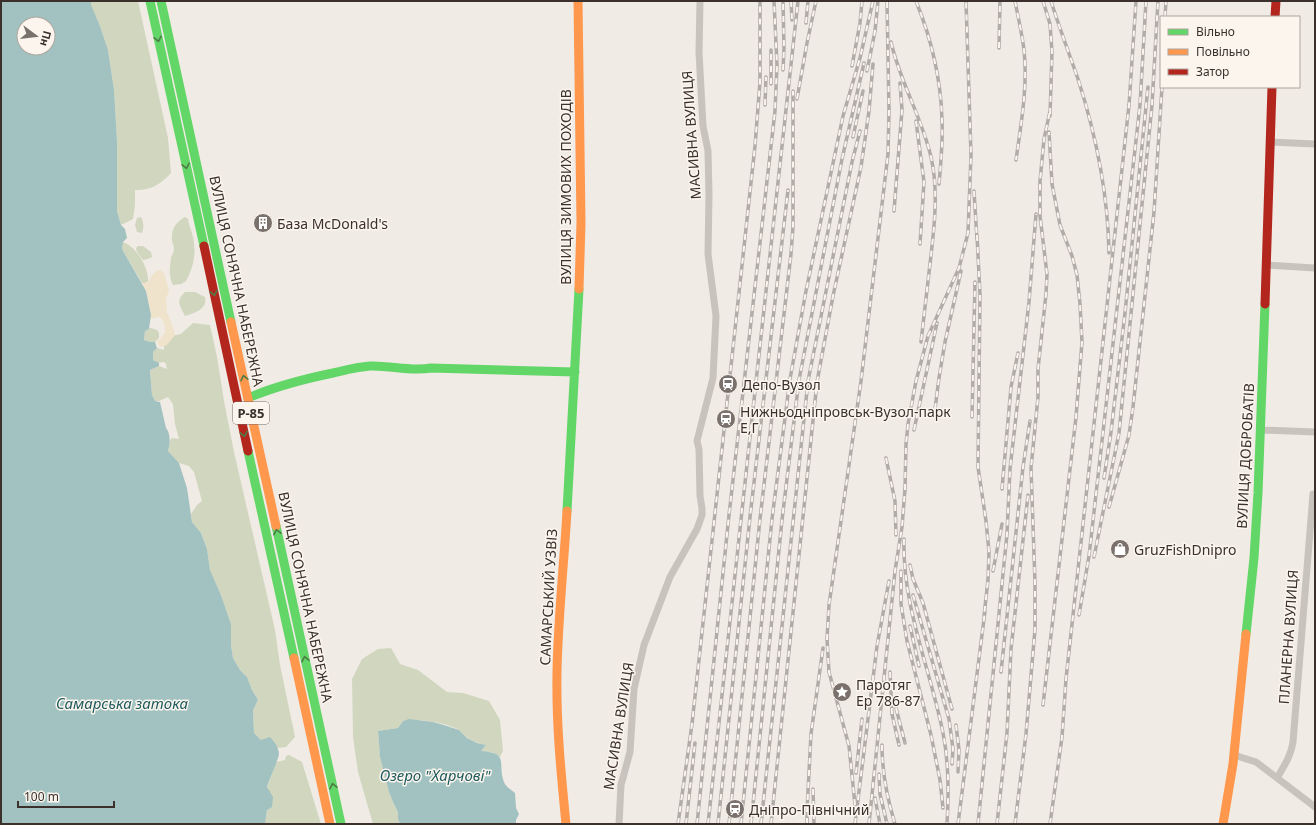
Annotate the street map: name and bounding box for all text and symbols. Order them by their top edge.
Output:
north arrow [16,16,56,56]
legend [1160,16,1300,88]
text: Вільно [1196,23,1235,40]
text: Пн [37,29,55,48]
one-way arrow [154,36,162,42]
text: Повільно [1196,43,1250,60]
text: Затор [1196,63,1229,80]
street label: МАСИВНА ВУЛИЦЯ [677,70,705,200]
street label: ВУЛИЦЯ ЗИМОВИХ ПОХОДІВ [556,89,575,285]
one-way arrow [181,163,189,169]
street label: ВУЛИЦЯ СОНЯЧНА НАБЕРЕЖНА [205,174,269,388]
building icon: База McDonald's [252,212,274,234]
place label: База McDonald's [277,214,388,233]
one-way arrow [209,290,217,296]
station icon: Депо-Вузол [717,373,739,395]
one-way arrow [240,374,248,381]
place label: Депо-Вузол [742,375,821,394]
street label: ВУЛИЦЯ ДОБРОБАТІВ [1232,383,1258,529]
road number: Р-85 [233,402,269,424]
place label: Нижньодніпровськ-Вузол-парк Е,Г [740,402,951,437]
station icon: Нижньодніпровськ-Вузол-парк Е,Г [715,408,737,430]
one-way arrow [240,431,248,437]
street label: ВУЛИЦЯ СОНЯЧНА НАБЕРЕЖНА [274,490,338,704]
street label: САМАРСЬКИЙ УЗВІЗ [535,528,561,666]
one-way arrow [274,529,282,535]
shop icon: GruzFishDnipro [1109,538,1131,560]
place label: GruzFishDnipro [1134,540,1237,559]
street label: ПЛАНЕРНА ВУЛИЦЯ [1274,569,1302,705]
one-way arrow [302,656,310,662]
street label: МАСИВНА ВУЛИЦЯ [599,661,637,791]
place label: Паротяг Ер 786-87 [856,675,920,710]
place icon: Паротяг Ер 786-87 [831,681,853,703]
water label: Самарська затока [56,693,188,713]
water label: Озеро "Харчові" [380,765,491,785]
scale bar [18,783,114,809]
one-way arrow [329,783,337,789]
text: 100 m [24,788,59,805]
station icon: Дніпро-Північний [724,798,746,820]
place label: Дніпро-Північний [749,800,869,819]

